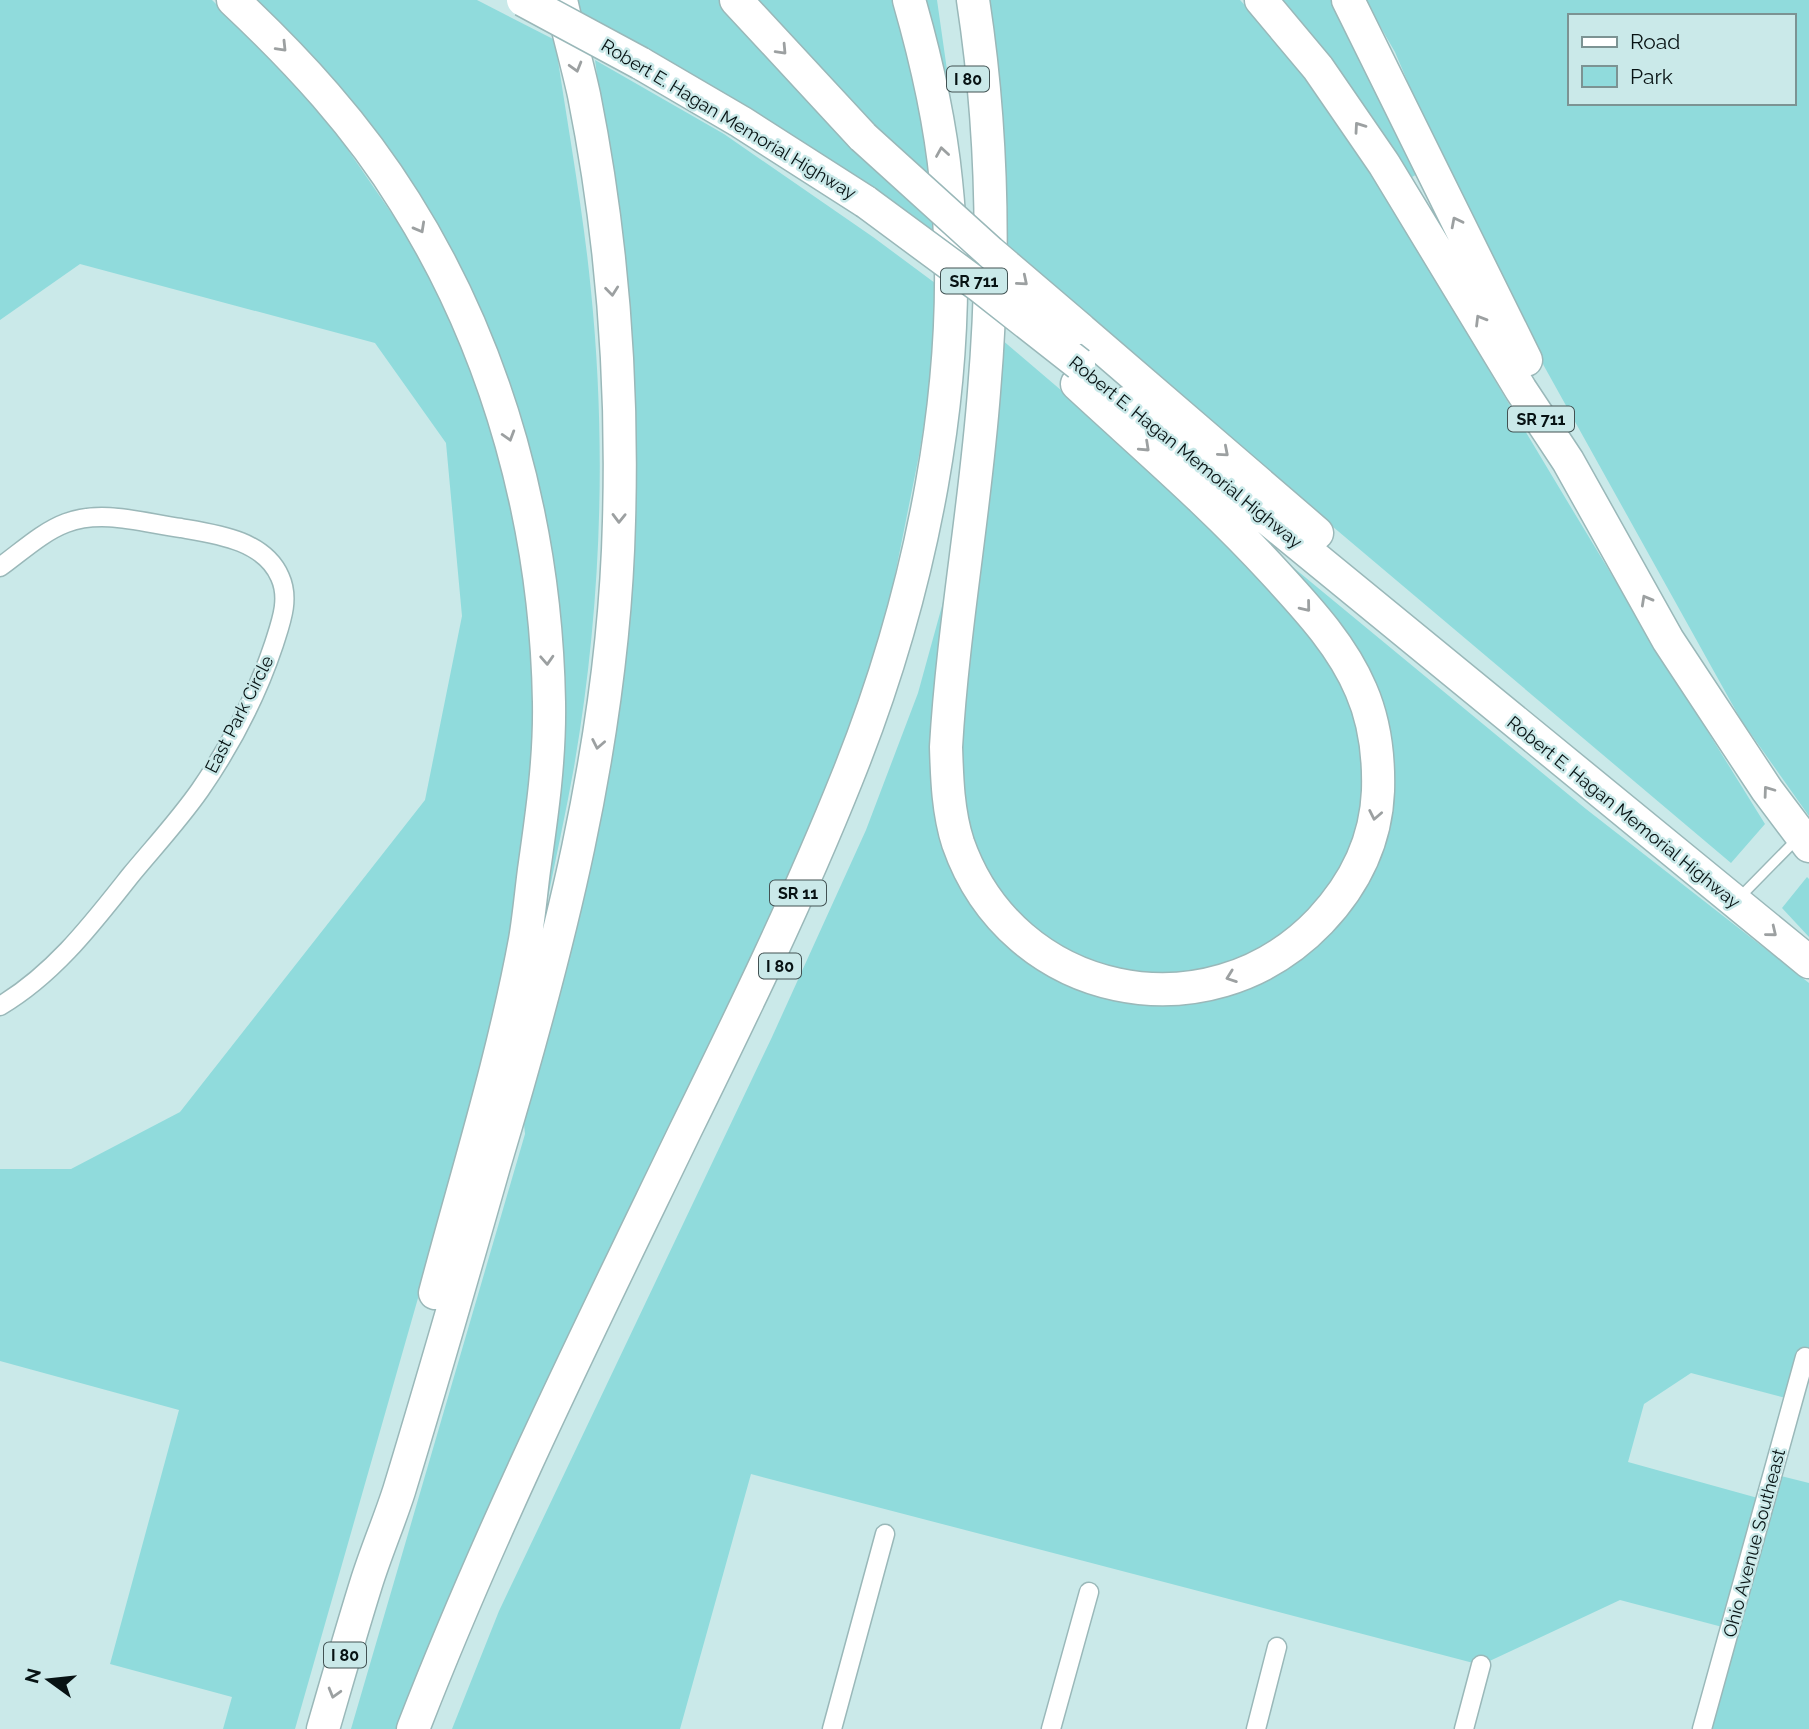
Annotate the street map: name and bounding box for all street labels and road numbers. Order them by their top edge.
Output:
street label: Robert E. Hagan Memorial Highway [598,34,860,204]
road number: I 80 [947,66,989,92]
road number: SR 711 [941,268,1007,294]
street label: Robert E. Hagan Memorial Highway [1065,351,1307,553]
road number: SR 711 [1508,406,1574,432]
street label: East Park Circle [200,651,278,776]
street label: Robert E. Hagan Memorial Highway [1503,711,1745,913]
road number: SR 11 [770,880,826,906]
road number: I 80 [759,954,801,978]
street label: Ohio Avenue Southeast [1719,1446,1789,1640]
road number: I 80 [324,1642,366,1667]

